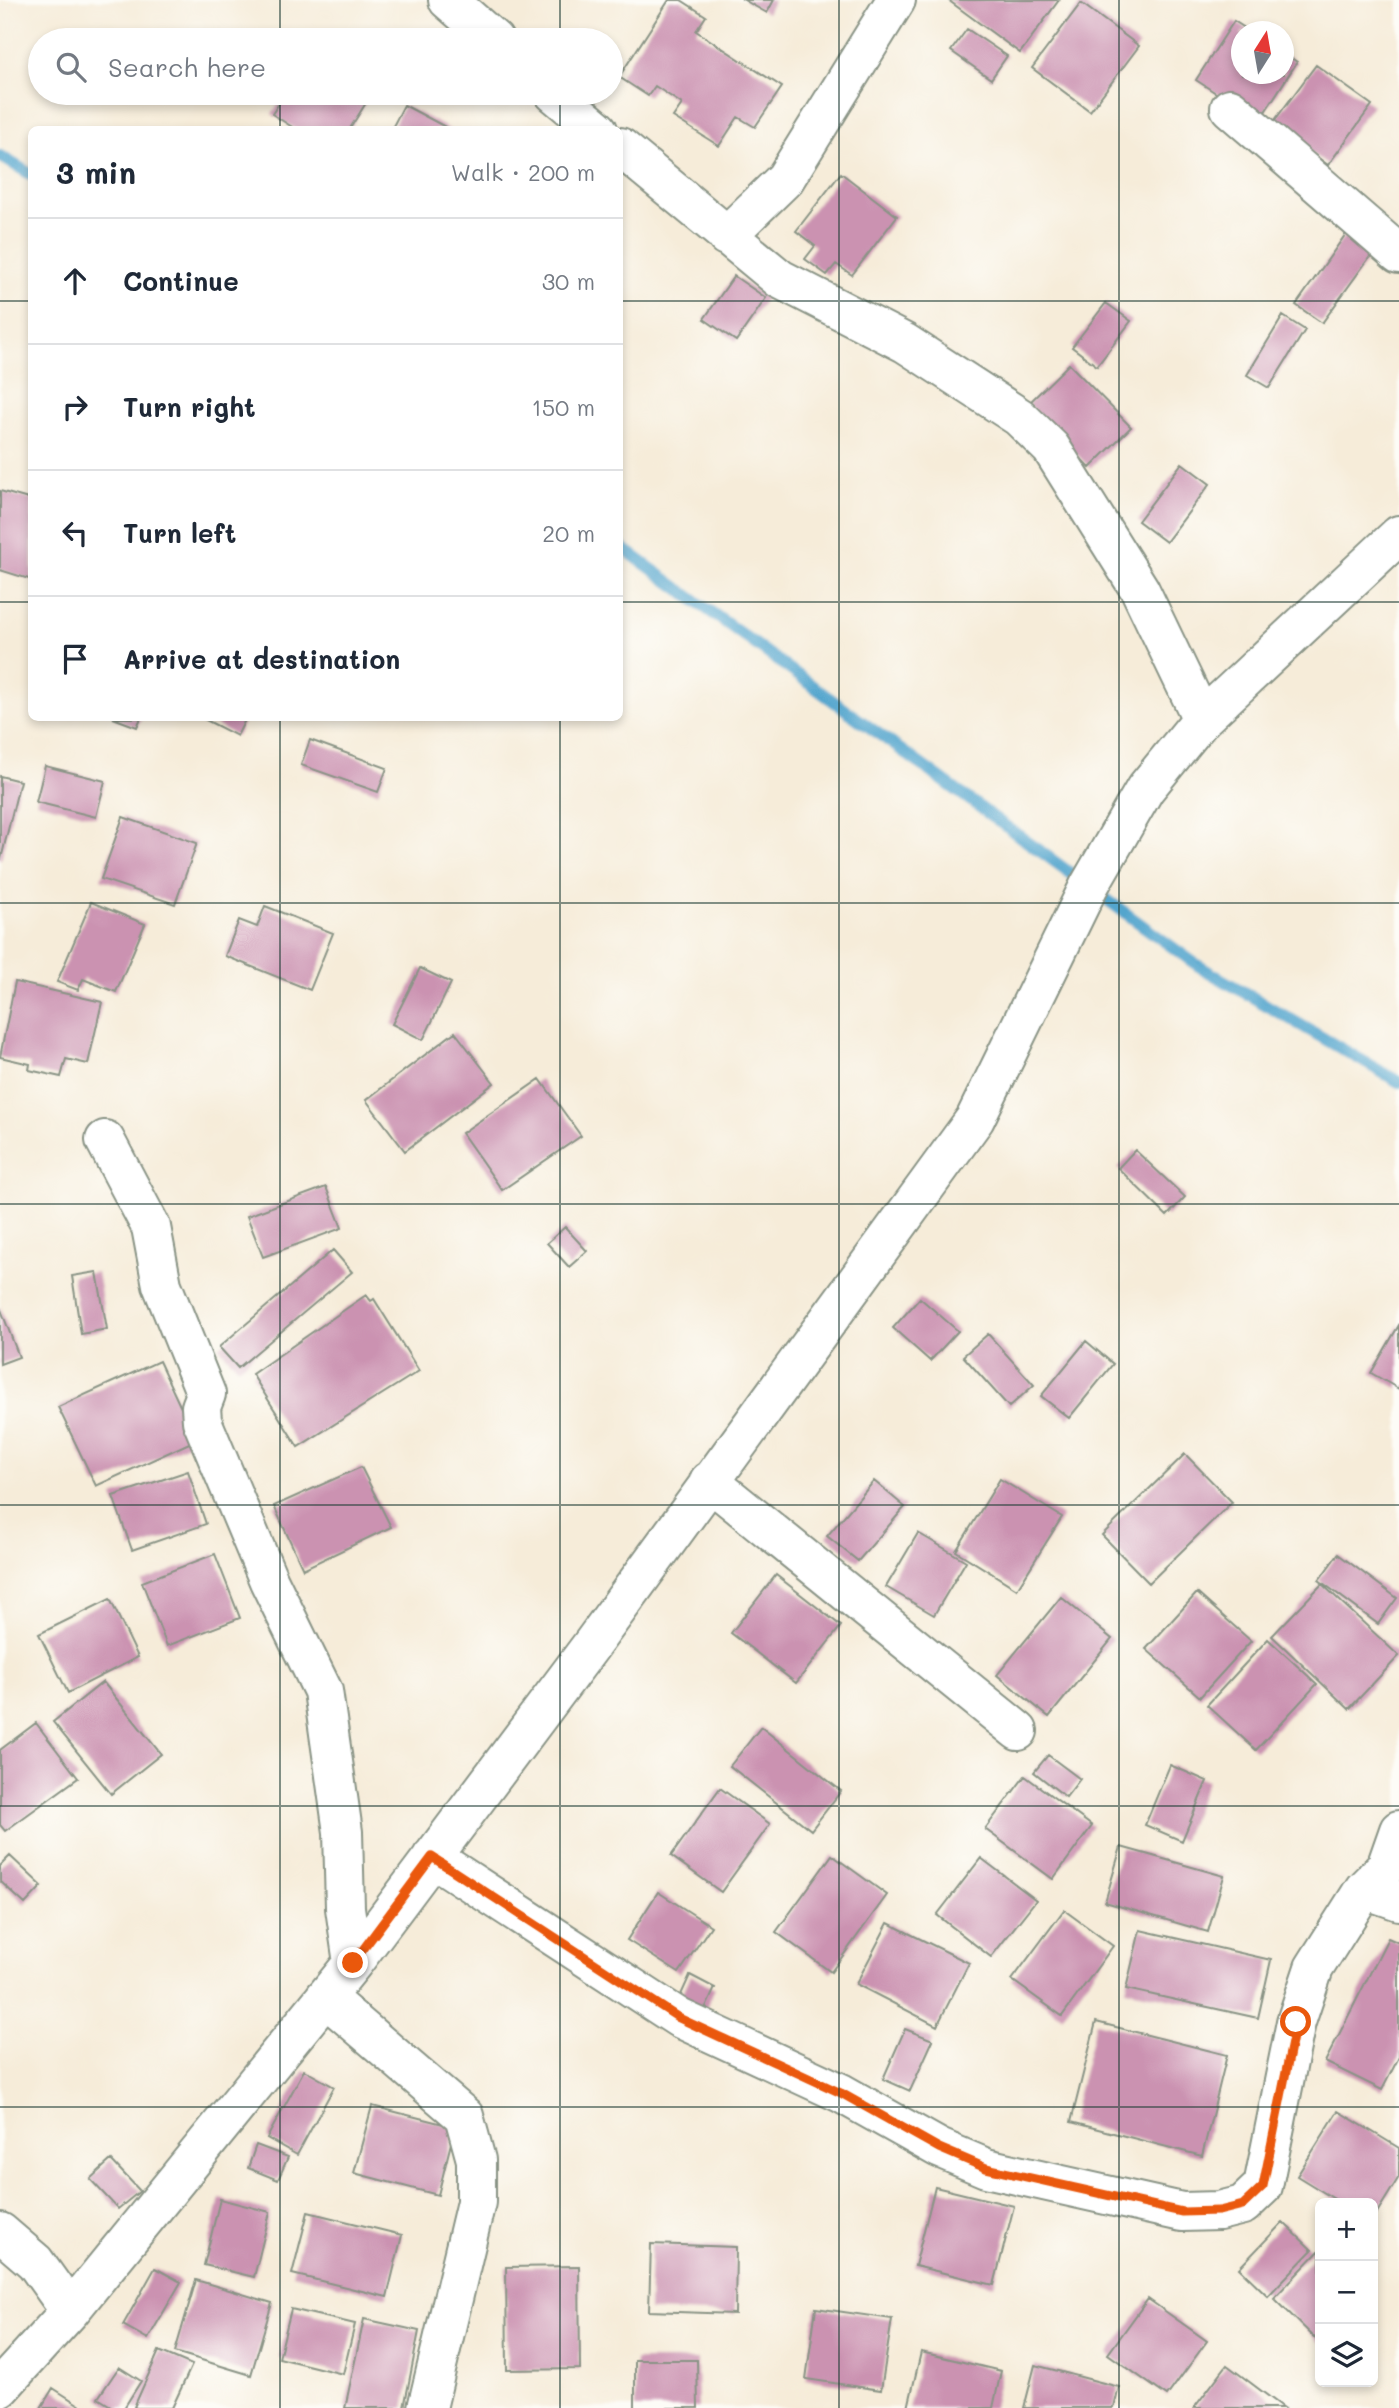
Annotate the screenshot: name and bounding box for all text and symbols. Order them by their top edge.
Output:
north arrow [1231,21,1294,84]
search box [28,28,623,105]
icon: search [52,48,90,86]
text: Search here [108,50,266,84]
text: 3 min [56,152,136,192]
text: Walk · 200 m [451,157,595,187]
icon: ahead [56,262,94,300]
text: Continue [123,264,239,298]
text: 30 m [542,266,595,296]
icon: right [56,388,94,426]
text: Turn right [123,390,256,424]
text: 150 m [531,392,595,422]
icon: left [56,514,94,552]
text: Turn left [123,516,236,550]
text: 20 m [542,518,595,548]
icon: arrive [56,640,94,678]
text: Arrive at destination [123,642,400,676]
route end [337,1947,368,1978]
route start [1280,2006,1311,2037]
map controls [1315,2198,1378,2387]
button: + [1315,2198,1378,2261]
button: − [1315,2261,1378,2324]
button: layers [1315,2324,1378,2387]

